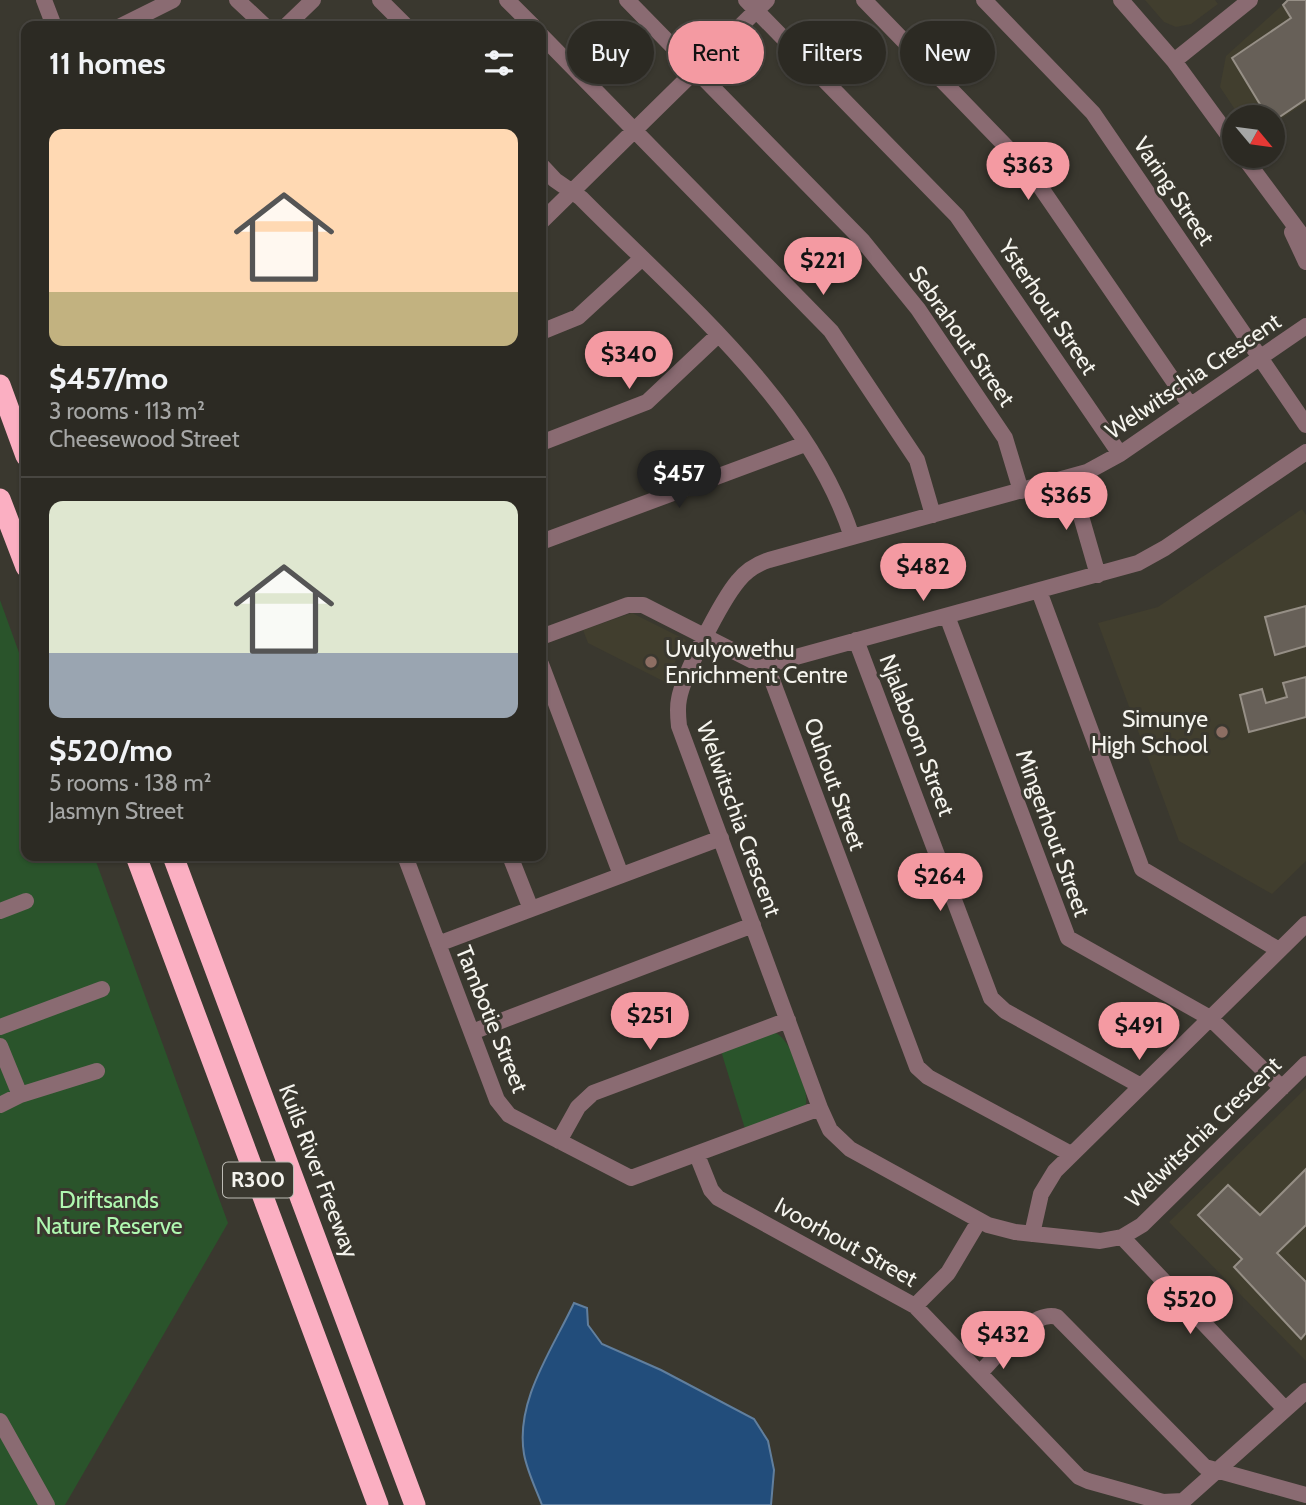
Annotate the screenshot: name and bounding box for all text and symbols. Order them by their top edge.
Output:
chip: Buy [567,21,654,84]
chip: Rent [668,21,764,84]
chip: Filters [778,21,886,84]
chip: New [900,21,995,84]
icon: filters [480,44,518,82]
text: 11 homes [49,45,166,82]
north arrow [1222,105,1284,168]
map controls [1222,105,1285,168]
street label: Varing Street [1127,131,1221,251]
pin: $363 [987,142,1069,202]
text: $363 [1002,151,1054,179]
icon: home [221,174,347,300]
street label: Ysterhout Street [992,233,1104,380]
pin: $221 [782,238,864,297]
text: $221 [800,246,846,274]
street label: Sebrahout Street [903,260,1021,412]
street label: Welwitschia Crescent [1100,307,1286,445]
pin: $340 [588,332,670,391]
text: $340 [601,340,657,368]
text: $457/mo [49,360,168,397]
text: 3 rooms · 113 m² [49,397,205,425]
text: Cheesewood Street [49,425,239,453]
pin: $457 [638,450,720,510]
text: $457 [653,459,705,487]
pin: $365 [1025,472,1107,532]
text: $365 [1040,481,1092,509]
pin: $482 [882,544,964,603]
icon: home [221,546,347,672]
text: $482 [896,552,950,580]
place label: Uvulyowethu Enrichment Centre [665,635,848,689]
street label: Njalaboom Street [873,650,961,820]
marker: Uvulyowethu Enrichment Centre [643,654,659,670]
place label: Simunye High School [1091,705,1209,759]
street label: Ouhout Street [798,714,872,854]
street label: Welwitschia Crescent [691,718,787,921]
marker: Simunye High School [1214,724,1230,740]
text: $520/mo [49,732,172,769]
street label: Mingerhout Street [1010,746,1096,921]
text: 5 rooms · 138 m² [49,769,211,797]
text: Jasmyn Street [49,797,184,825]
pin: $264 [899,853,981,913]
text: $264 [914,862,966,890]
street label: Tambotie Street [450,941,534,1097]
pin: $251 [609,992,691,1052]
text: $251 [627,1001,673,1029]
pin: $491 [1098,1002,1180,1062]
text: $491 [1114,1011,1164,1039]
street label: Welwitschia Crescent [1119,1050,1287,1213]
street label: Kuils River Freeway [273,1080,365,1262]
road number: R300 [223,1162,293,1198]
park label: Driftsands Nature Reserve [35,1186,183,1240]
street label: Ivoorhout Street [770,1191,922,1293]
pin: $520 [1149,1276,1231,1336]
text: $520 [1163,1285,1217,1313]
pin: $432 [962,1312,1044,1371]
text: $432 [977,1320,1029,1348]

